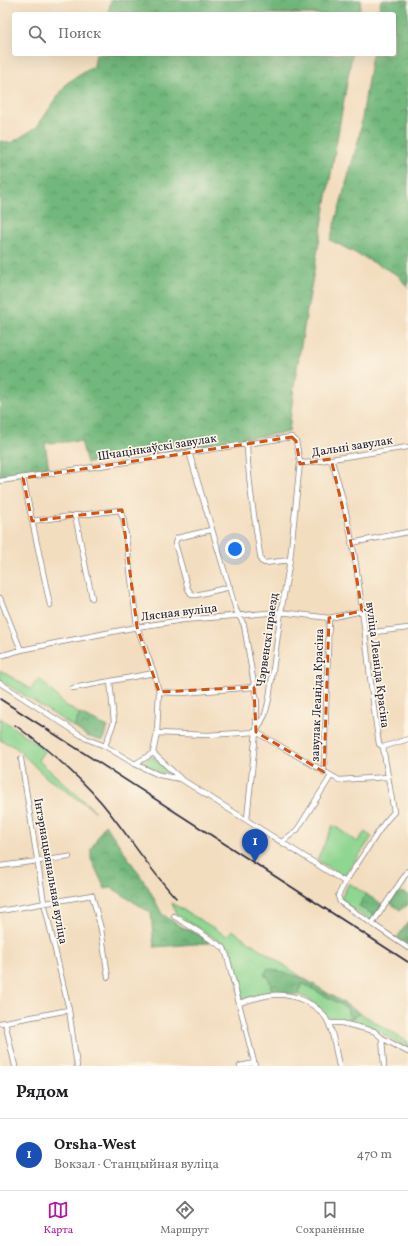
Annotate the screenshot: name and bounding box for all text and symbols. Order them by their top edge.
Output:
search box [12,12,396,56]
icon: search [26,23,48,45]
text: Поиск [58,24,101,45]
street label: Шчацінкаўскі завулак [96,431,218,465]
street label: Дальні завулак [310,433,395,461]
your location [225,539,245,559]
street label: Чэрвенскі праезд [253,592,283,688]
street label: Лясная вуліца [140,600,218,626]
street label: вуліца Леаніда Красіна [361,601,393,729]
street label: завулак Леаніда Красіна [308,628,328,762]
street label: Інтэрнацыянальная вуліца [29,797,71,946]
pin: 1 [242,829,268,862]
text: Рядом [16,1081,69,1104]
text: Orsha-West [54,1135,136,1156]
text: 1 [26,1146,32,1164]
text: 470 m [357,1146,392,1164]
text: Вокзал · Станцыйная вуліца [54,1156,219,1174]
tab: Карта [43,1199,73,1238]
tab: Маршрут [160,1199,209,1238]
tab: Сохранённые [296,1199,364,1238]

